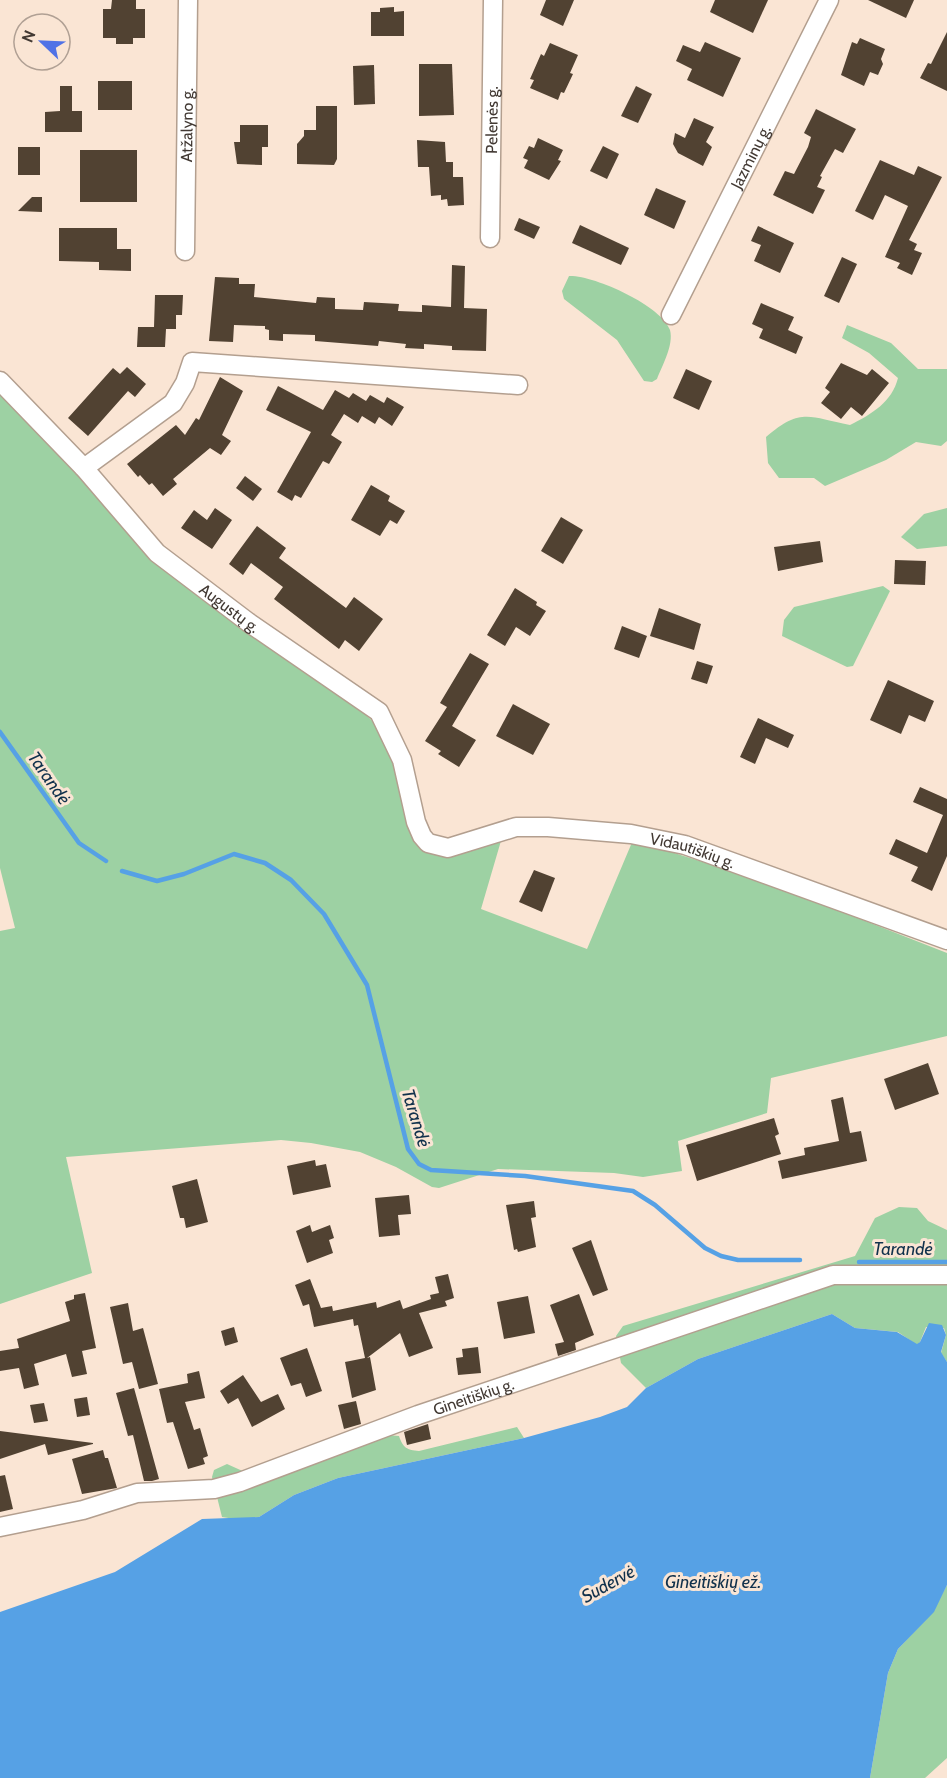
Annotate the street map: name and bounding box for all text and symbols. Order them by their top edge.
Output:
north arrow [12,12,72,72]
text: N [18,27,40,45]
street label: Pelenės g. [482,86,501,154]
street label: Atžalyno g. [177,88,196,162]
street label: Jazminų g. [726,122,774,193]
street label: Augustų g. [196,579,263,636]
water label: Tarandė [23,747,75,809]
street label: Vidautiškių g. [648,829,738,872]
water label: Tarandė [397,1086,435,1150]
water label: Tarandė [873,1238,933,1260]
street label: Gineitiškių g. [431,1374,516,1419]
water label: Sudervė [577,1560,639,1608]
water label: Gineitiškių ež. [665,1571,761,1593]

